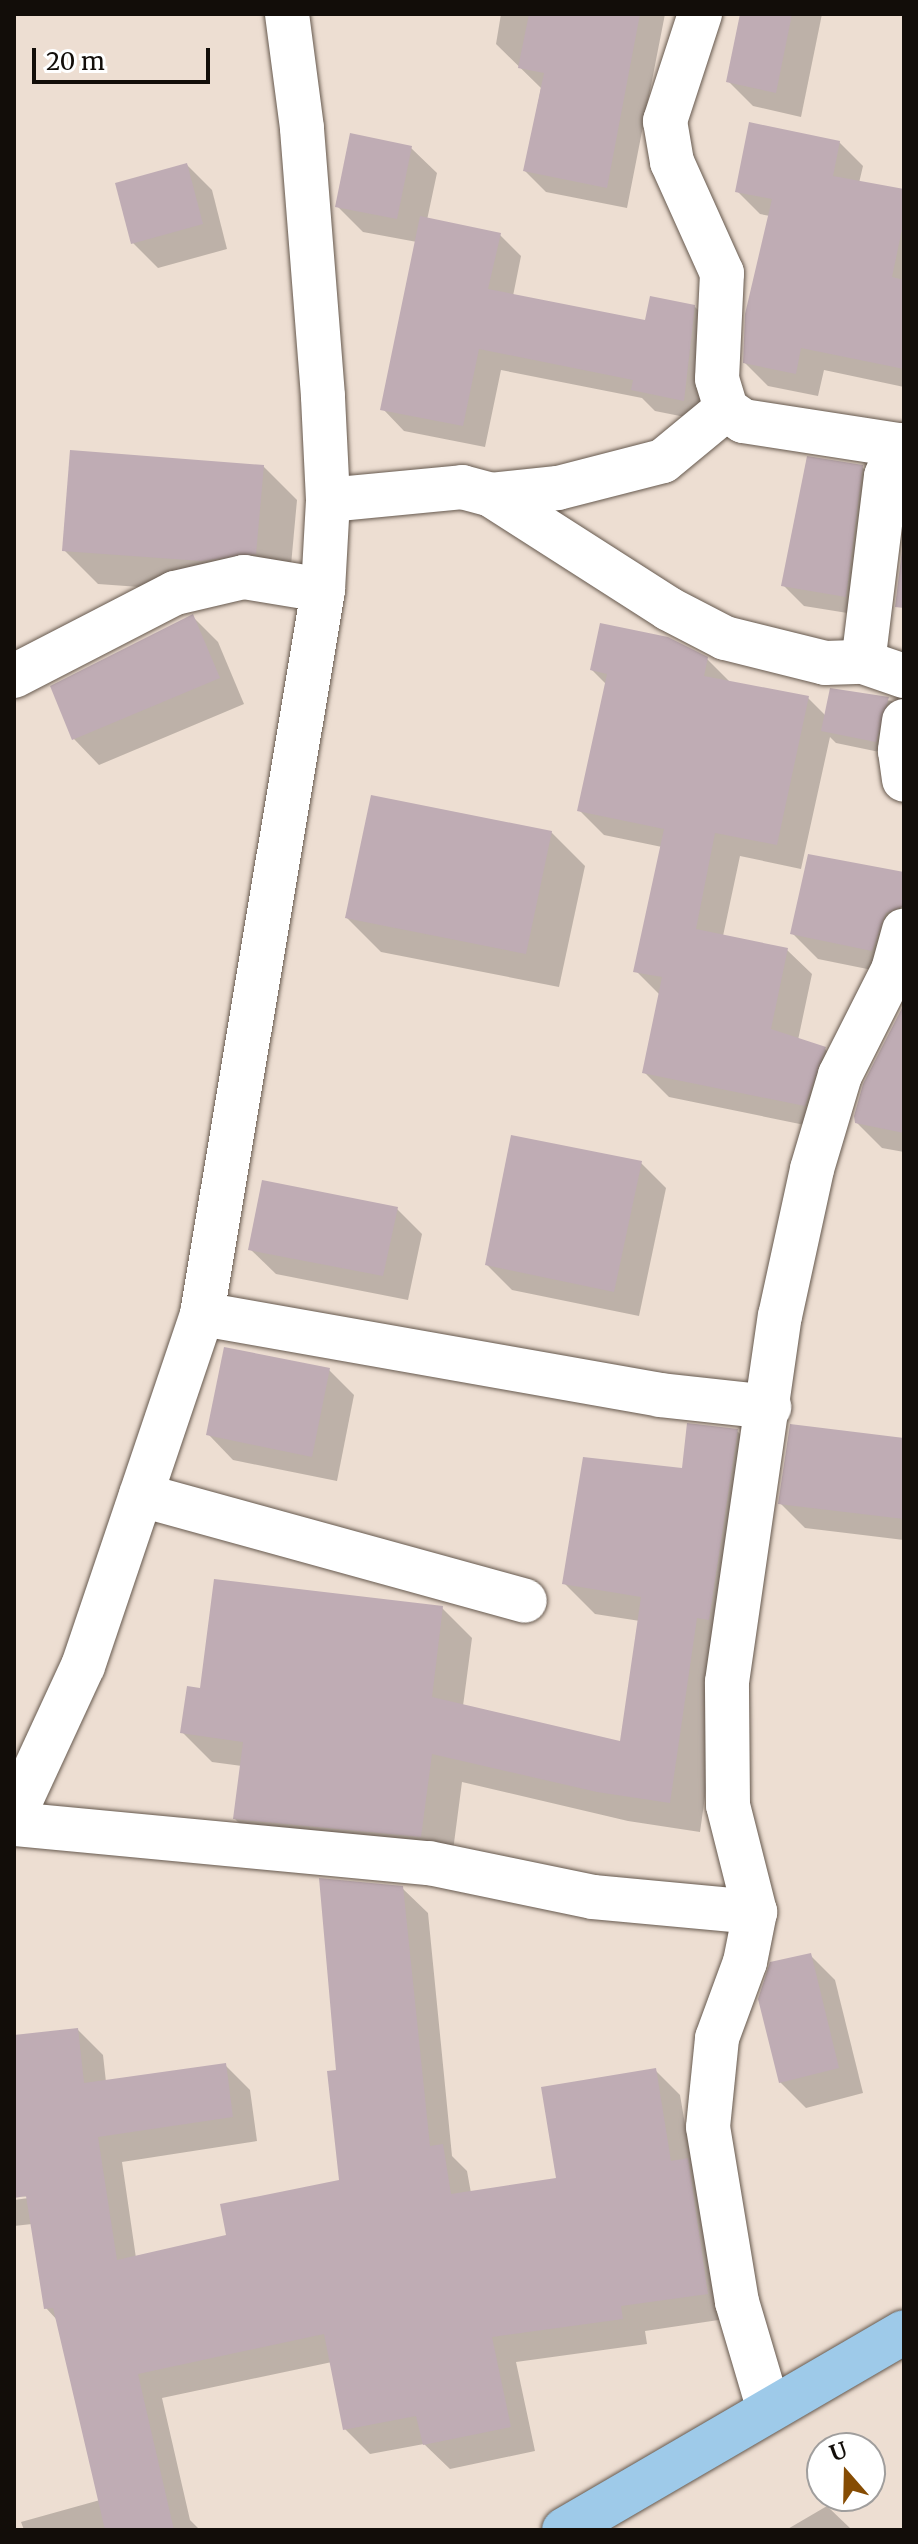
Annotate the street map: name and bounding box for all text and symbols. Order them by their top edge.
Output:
scale bar [36,32,214,82]
text: 20 m [46,46,105,77]
north arrow [806,2432,886,2512]
text: U [826,2435,851,2467]

